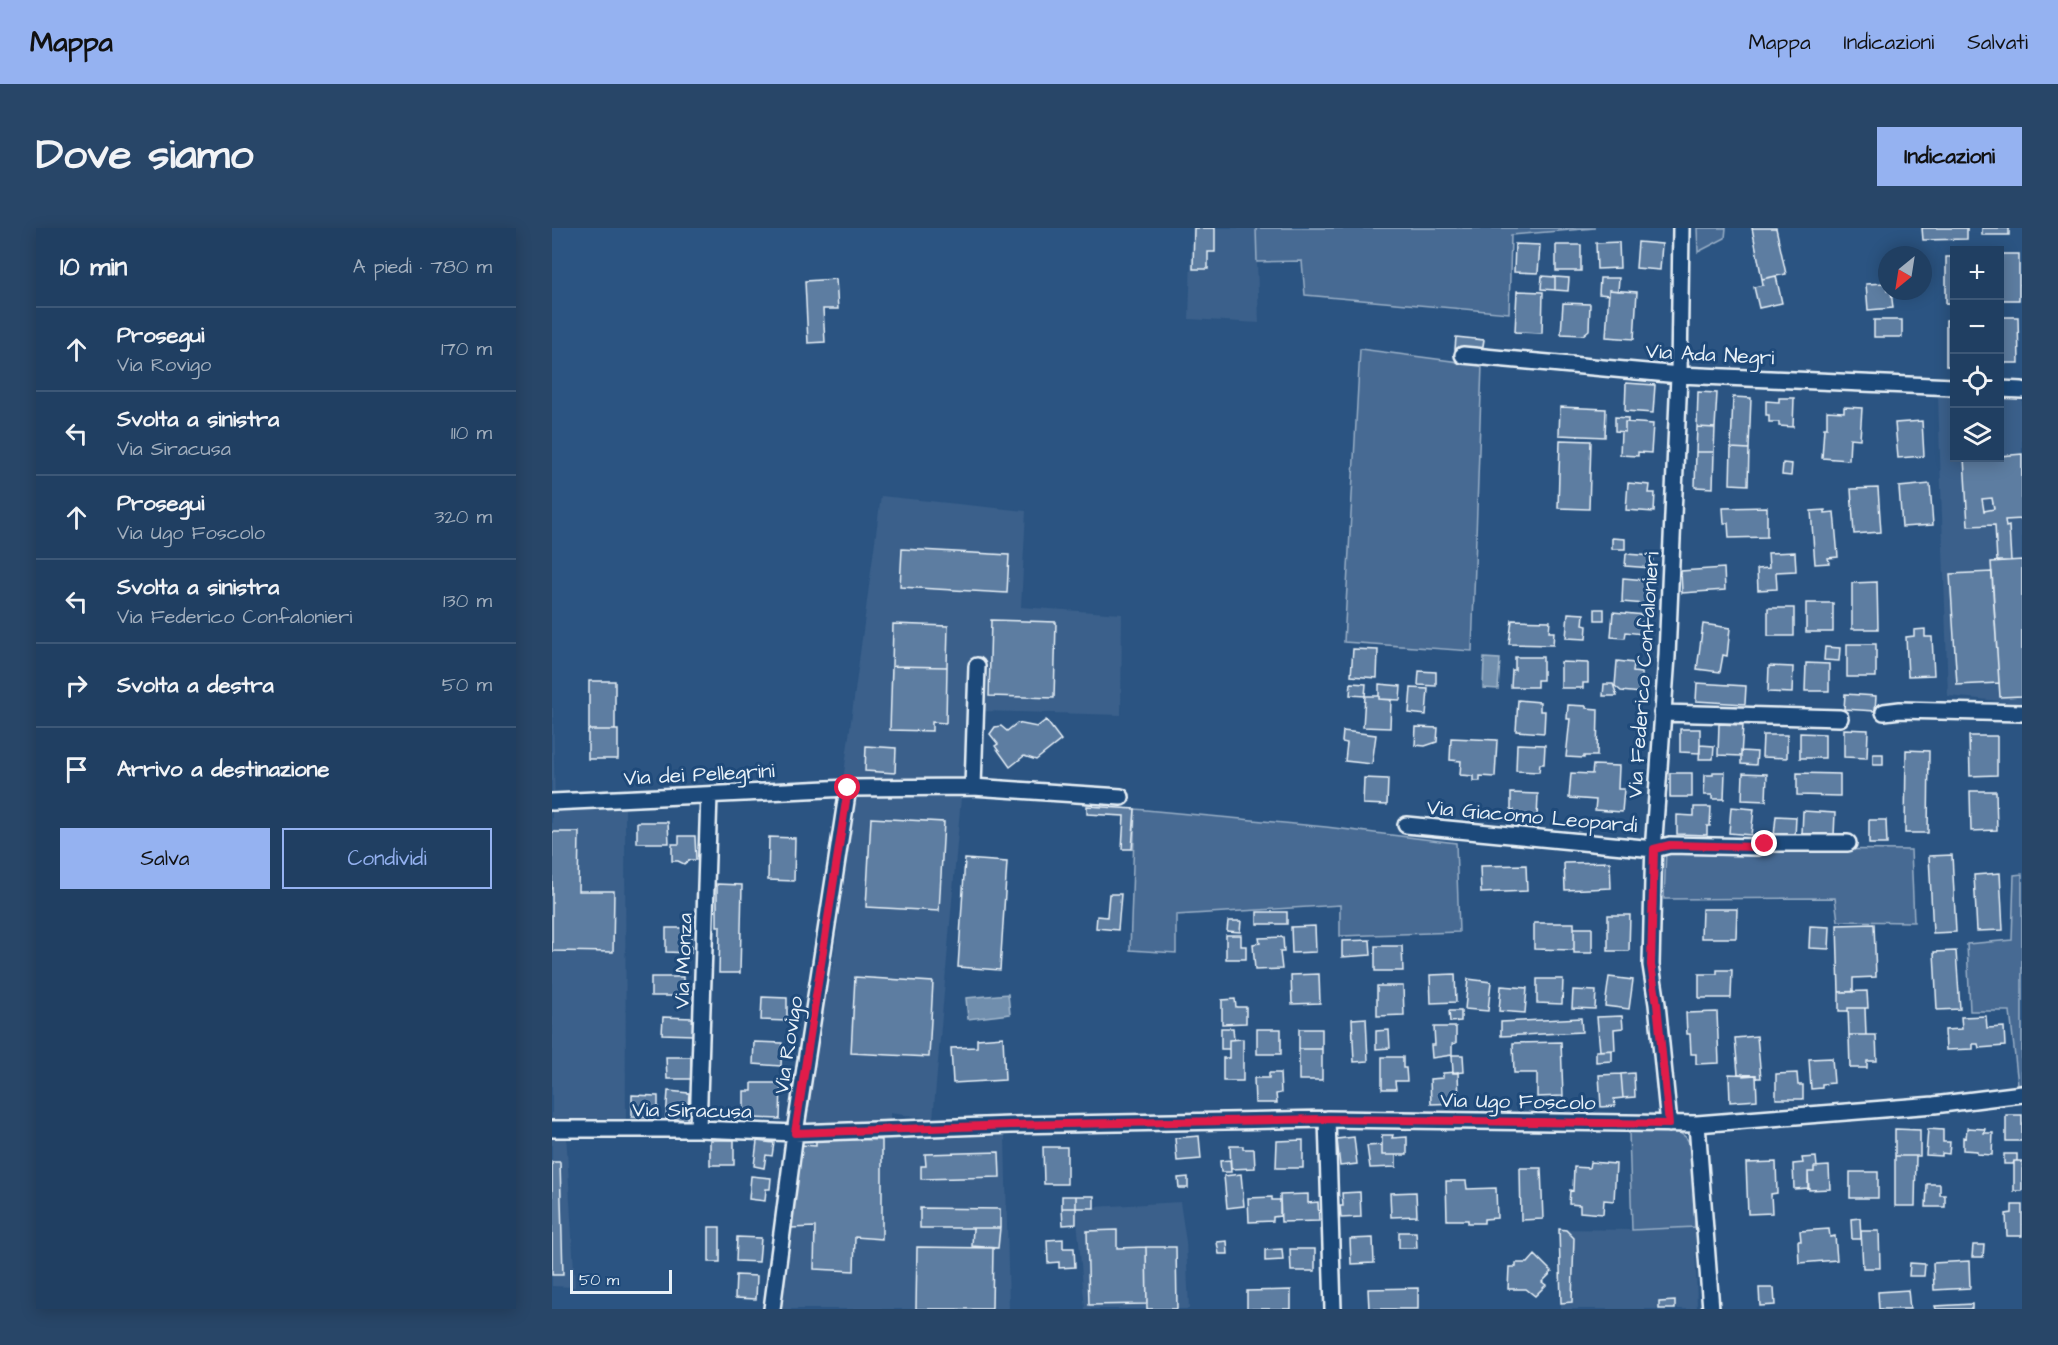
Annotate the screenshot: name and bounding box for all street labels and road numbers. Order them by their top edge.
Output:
street label: Via Ada Negri [1645,337,1775,374]
street label: Via Federico Confalonieri [1620,551,1667,799]
street label: Via dei Pellegrini [623,756,775,795]
street label: Via Giacomo Leopardi [1425,793,1638,841]
street label: Via Monza [667,912,700,1010]
street label: Via Rovigo [766,994,813,1097]
street label: Via Ugo Foscolo [1440,1086,1596,1119]
street label: Via Siracusa [632,1095,752,1126]

